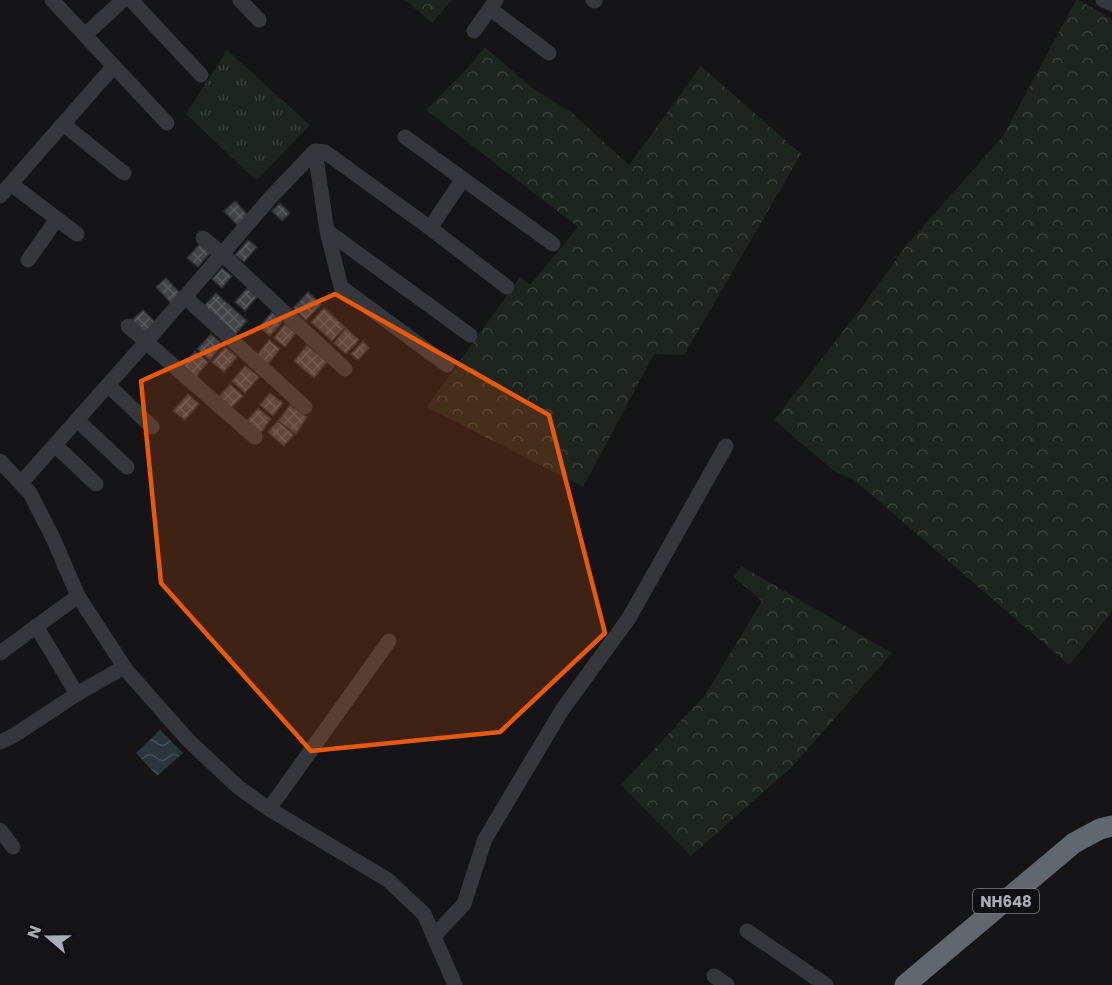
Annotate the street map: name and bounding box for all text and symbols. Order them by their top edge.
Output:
road number: NH648 [973,889,1039,913]
north arrow [18,907,78,967]
text: N [22,922,47,942]

